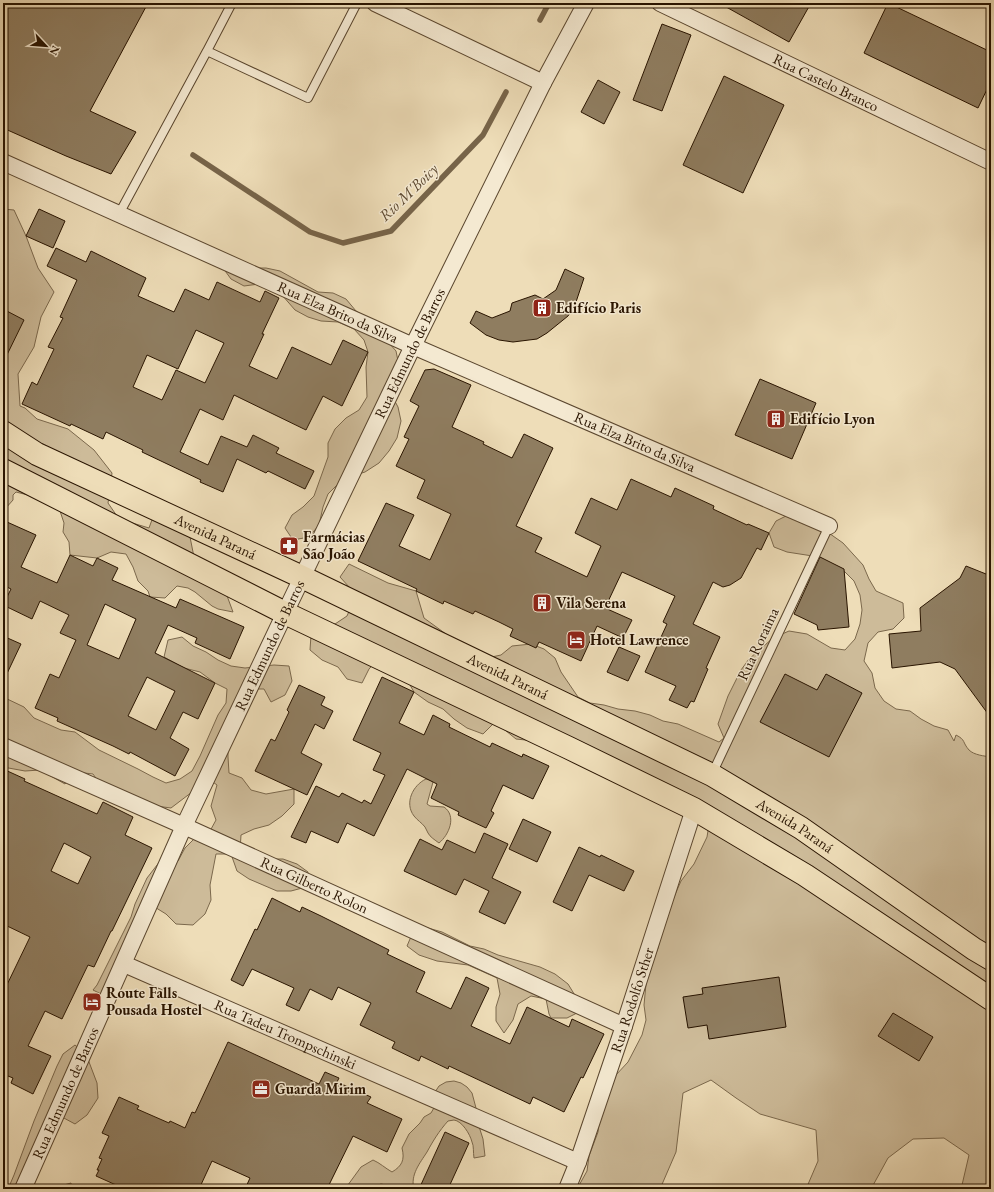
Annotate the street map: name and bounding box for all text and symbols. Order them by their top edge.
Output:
north arrow [26,26,66,66]
text: N [47,43,63,58]
street label: Rua Castelo Branco [770,49,882,116]
water label: Rio M'Boicy [374,158,443,226]
street label: Rua Elza Brito da Silva [275,276,401,347]
street label: Rua Edmundo de Barros [370,285,449,421]
building icon: Edifício Paris [531,297,553,319]
place label: Edifício Paris [556,298,641,317]
street label: Rua Elza Brito da Silva [571,407,699,476]
building icon: Edifício Lyon [765,408,787,430]
place label: Edifício Lyon [790,409,875,428]
street label: Avenida Paraná [171,509,259,563]
place label: Farmácias São João [303,527,365,563]
pharmacy icon: Farmácias São João [278,535,300,557]
street label: Rua Edmundo de Barros [230,577,308,714]
building icon: Vila Serena [531,592,553,614]
place label: Vila Serena [556,593,627,612]
street label: Rua Roraima [732,604,783,683]
hotel icon: Hotel Lawrence [565,629,587,651]
place label: Hotel Lawrence [590,630,689,649]
street label: Avenida Paraná [463,648,552,704]
street label: Avenida Paraná [752,793,837,857]
street label: Rua Gilberto Rolon [258,852,372,918]
street label: Rua Rodolfo Sther [606,945,658,1055]
place label: Route Falls Pousada Hostel [106,983,203,1019]
hotel icon: Route Falls Pousada Hostel [81,991,103,1013]
street label: Rua Tadeu Trompschinski [212,995,360,1073]
street label: Rua Edmundo de Barros [28,1024,103,1162]
office icon: Guarda Mirim [250,1078,272,1100]
place label: Guarda Mirim [275,1079,366,1098]

